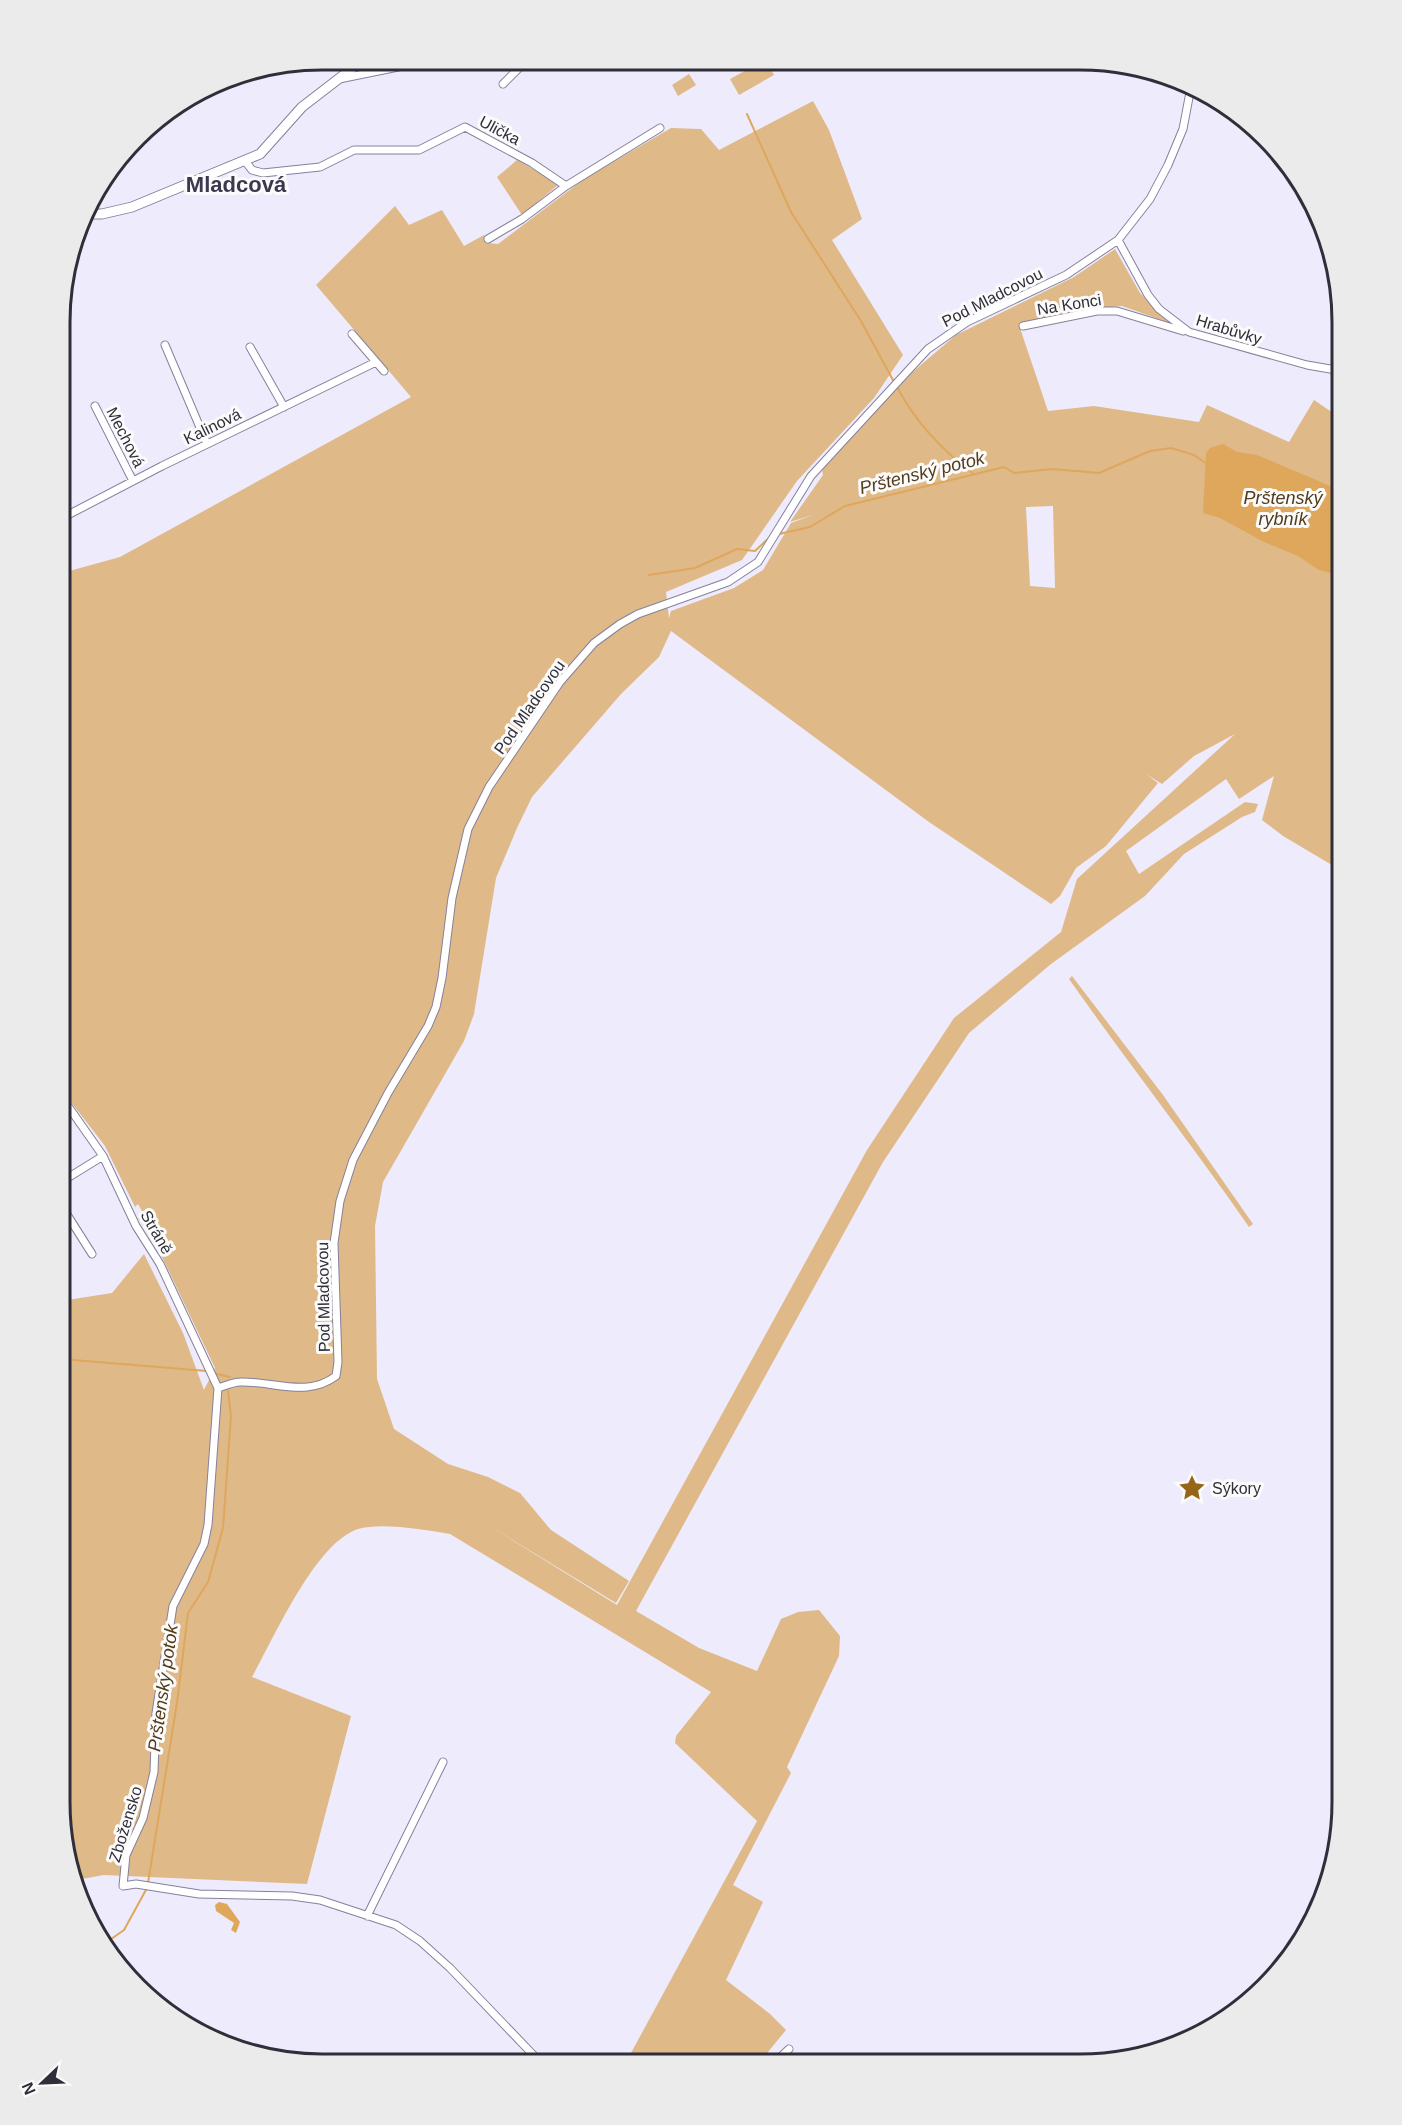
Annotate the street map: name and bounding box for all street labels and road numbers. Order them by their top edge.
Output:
street label: Ulička [477,113,523,148]
street label: Pod Mladcovou [939,265,1045,330]
street label: Na Konci [1036,291,1102,318]
street label: Hrabůvky [1194,311,1264,347]
street label: Mechová [103,404,148,470]
street label: Kalinová [181,405,244,448]
street label: Pod Mladcovou [491,657,568,757]
street label: Stráně [137,1208,176,1257]
street label: Pod Mladcovou [314,1242,333,1352]
street label: Zbožensko [106,1784,145,1864]

